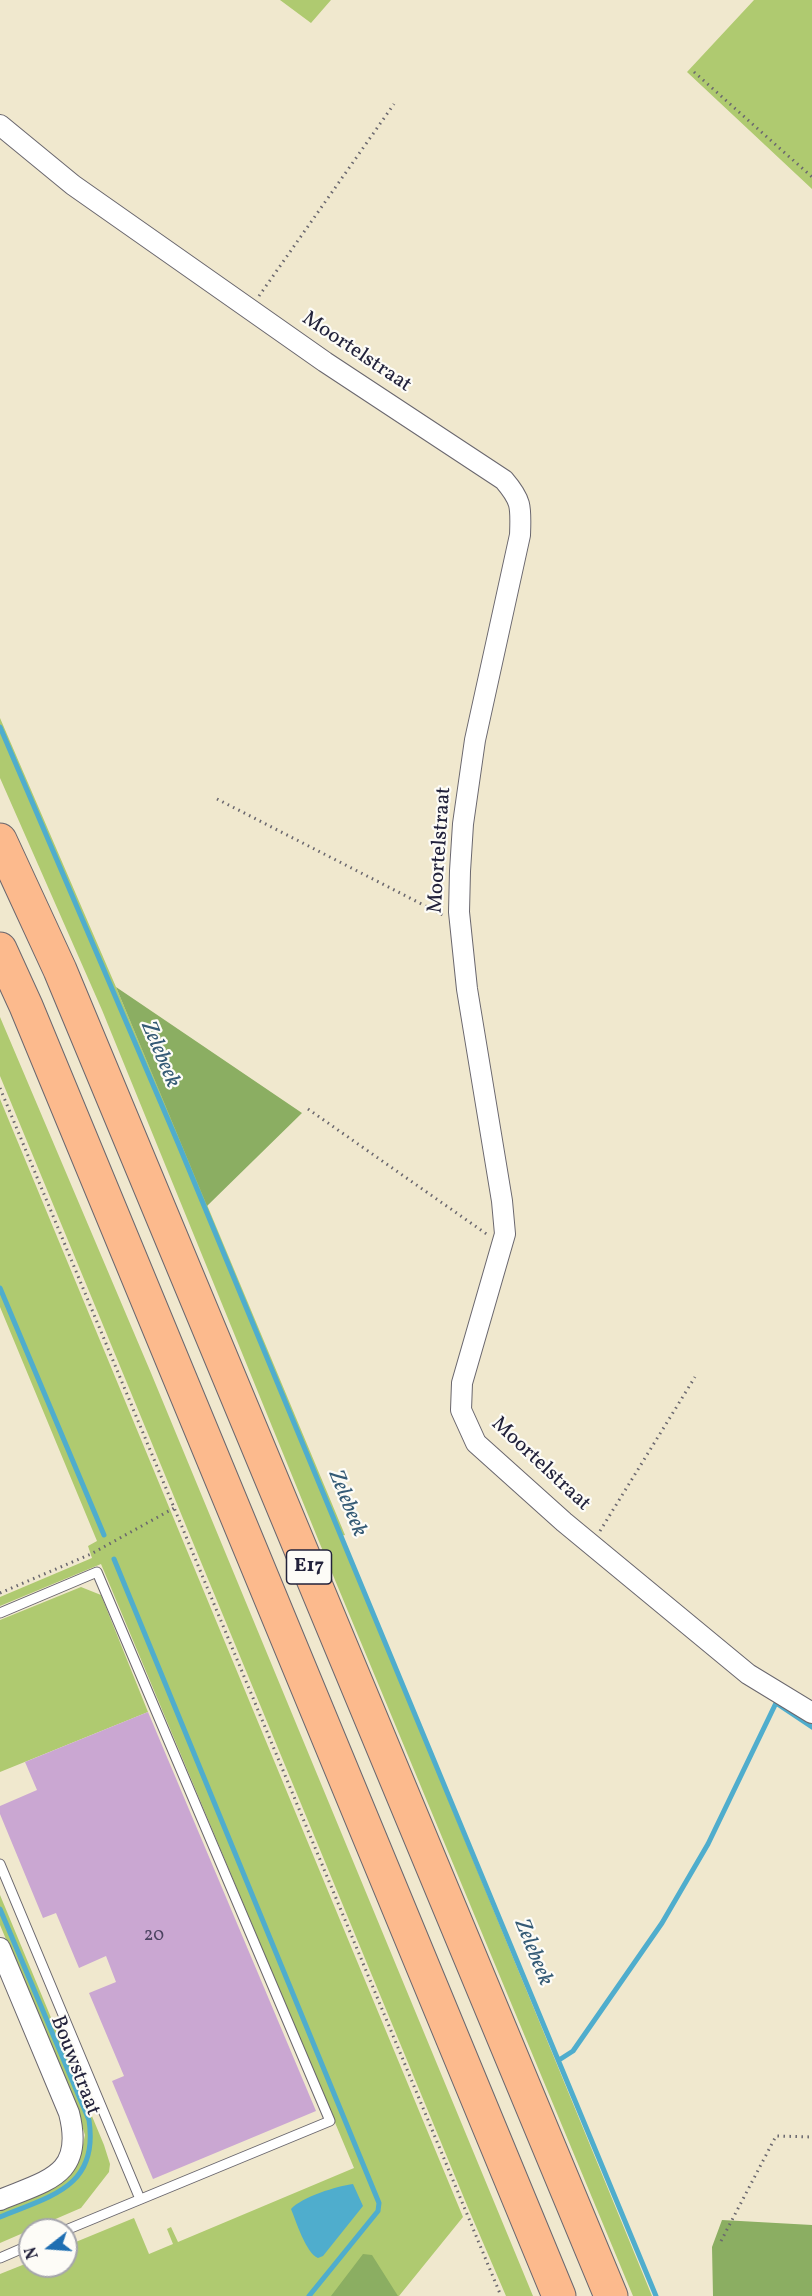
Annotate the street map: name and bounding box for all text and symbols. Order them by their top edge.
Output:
street label: Moortelstraat [296,307,416,399]
street label: Moortelstraat [424,786,458,914]
water label: Zelebeek [133,1018,185,1092]
street label: Moortelstraat [485,1413,595,1517]
water label: Zelebeek [321,1467,371,1541]
road number: E17 [286,1550,332,1584]
water label: Zelebeek [507,1916,557,1990]
house number: 20 [144,1926,164,1948]
street label: Bouwstraat [43,2013,105,2119]
north arrow [18,2218,78,2278]
text: N [20,2244,45,2261]

